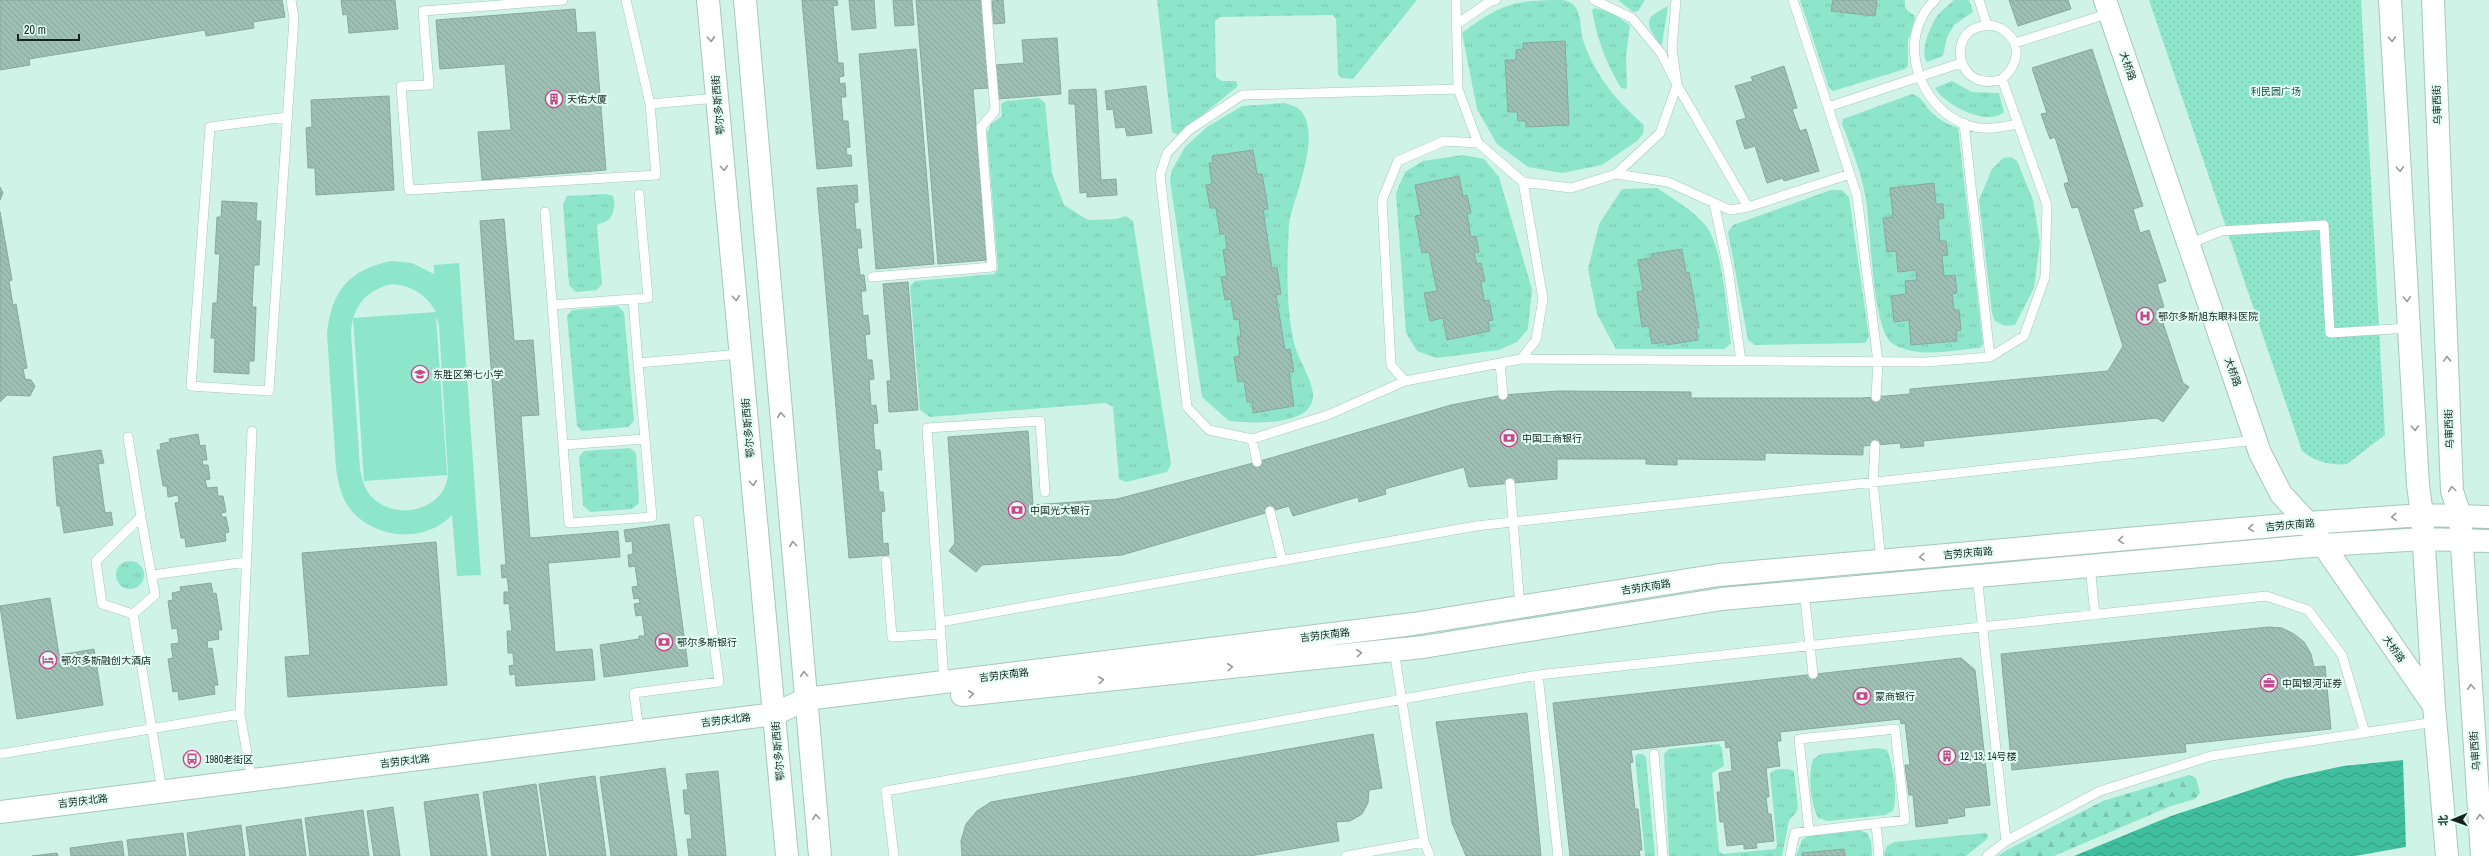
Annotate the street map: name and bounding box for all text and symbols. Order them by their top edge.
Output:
scale bar [18,16,79,42]
text: 20 m [24,22,46,38]
one-way arrow [707,36,716,42]
one-way arrow [2388,36,2397,42]
street label: 大桥路 [2117,50,2139,82]
street label: 鄂尔多斯西街 [709,75,727,135]
park label: 利民园广场 [2251,85,2301,98]
street label: 乌审西街 [2430,85,2444,125]
building icon: 天佑大厦 [544,89,564,109]
place label: 天佑大厦 [567,93,607,106]
one-way arrow [719,165,728,171]
one-way arrow [2395,166,2404,172]
one-way arrow [731,295,740,301]
one-way arrow [2403,295,2412,302]
hospital icon: 鄂尔多斯旭东眼科医院 [2135,306,2155,326]
place label: 鄂尔多斯旭东眼科医院 [2158,310,2258,323]
street label: 大桥路 [2222,356,2244,388]
one-way arrow [2442,356,2451,362]
school or university icon: 东胜区第七小学 [410,364,430,384]
place label: 东胜区第七小学 [433,368,503,381]
street label: 鄂尔多斯西街 [739,398,757,458]
street label: 乌审西街 [2442,409,2456,449]
one-way arrow [777,412,786,418]
one-way arrow [2410,425,2419,431]
bank icon: 中国工商银行 [1499,428,1519,448]
place label: 中国工商银行 [1522,432,1582,445]
one-way arrow [749,480,758,486]
one-way arrow [2448,486,2457,492]
bank icon: 中国光大银行 [1007,500,1027,520]
place label: 中国光大银行 [1030,504,1090,517]
one-way arrow [2391,513,2397,522]
street label: 吉劳庆南路 [2265,516,2315,534]
one-way arrow [2248,523,2254,532]
one-way arrow [2118,535,2124,544]
one-way arrow [788,541,797,547]
street label: 吉劳庆南路 [1943,544,1993,562]
one-way arrow [1919,552,1925,561]
street label: 吉劳庆南路 [1620,577,1672,597]
street label: 吉劳庆南路 [1299,626,1351,644]
bank icon: 鄂尔多斯银行 [654,632,674,652]
street label: 大桥路 [2380,633,2408,665]
place label: 鄂尔多斯银行 [677,636,737,649]
one-way arrow [1356,649,1362,658]
hotel icon: 鄂尔多斯融创大酒店 [38,650,58,670]
place label: 鄂尔多斯融创大酒店 [61,654,151,667]
one-way arrow [1227,663,1233,672]
street label: 吉劳庆南路 [978,666,1030,684]
one-way arrow [800,671,809,677]
office icon: 中国银河证券 [2259,673,2279,693]
one-way arrow [1098,676,1104,685]
place label: 中国银河证券 [2282,677,2342,690]
one-way arrow [2467,684,2475,690]
bank icon: 蒙商银行 [1852,686,1872,706]
one-way arrow [968,689,974,698]
place label: 蒙商银行 [1875,690,1915,703]
street label: 吉劳庆北路 [700,711,752,729]
street label: 鄂尔多斯西街 [769,721,787,781]
street label: 乌审西街 [2467,731,2483,771]
building icon: 12, 13, 14号楼 [1937,746,1957,766]
bus stop icon: 1980老街区 [182,749,202,769]
place label: 12, 13, 14号楼 [1960,750,2016,763]
street label: 吉劳庆北路 [379,752,431,770]
place label: 1980老街区 [205,753,253,766]
street label: 吉劳庆北路 [57,792,109,810]
north arrow [2433,800,2473,840]
one-way arrow [812,814,821,820]
one-way arrow [2475,814,2484,820]
text: 北 [2436,815,2450,826]

